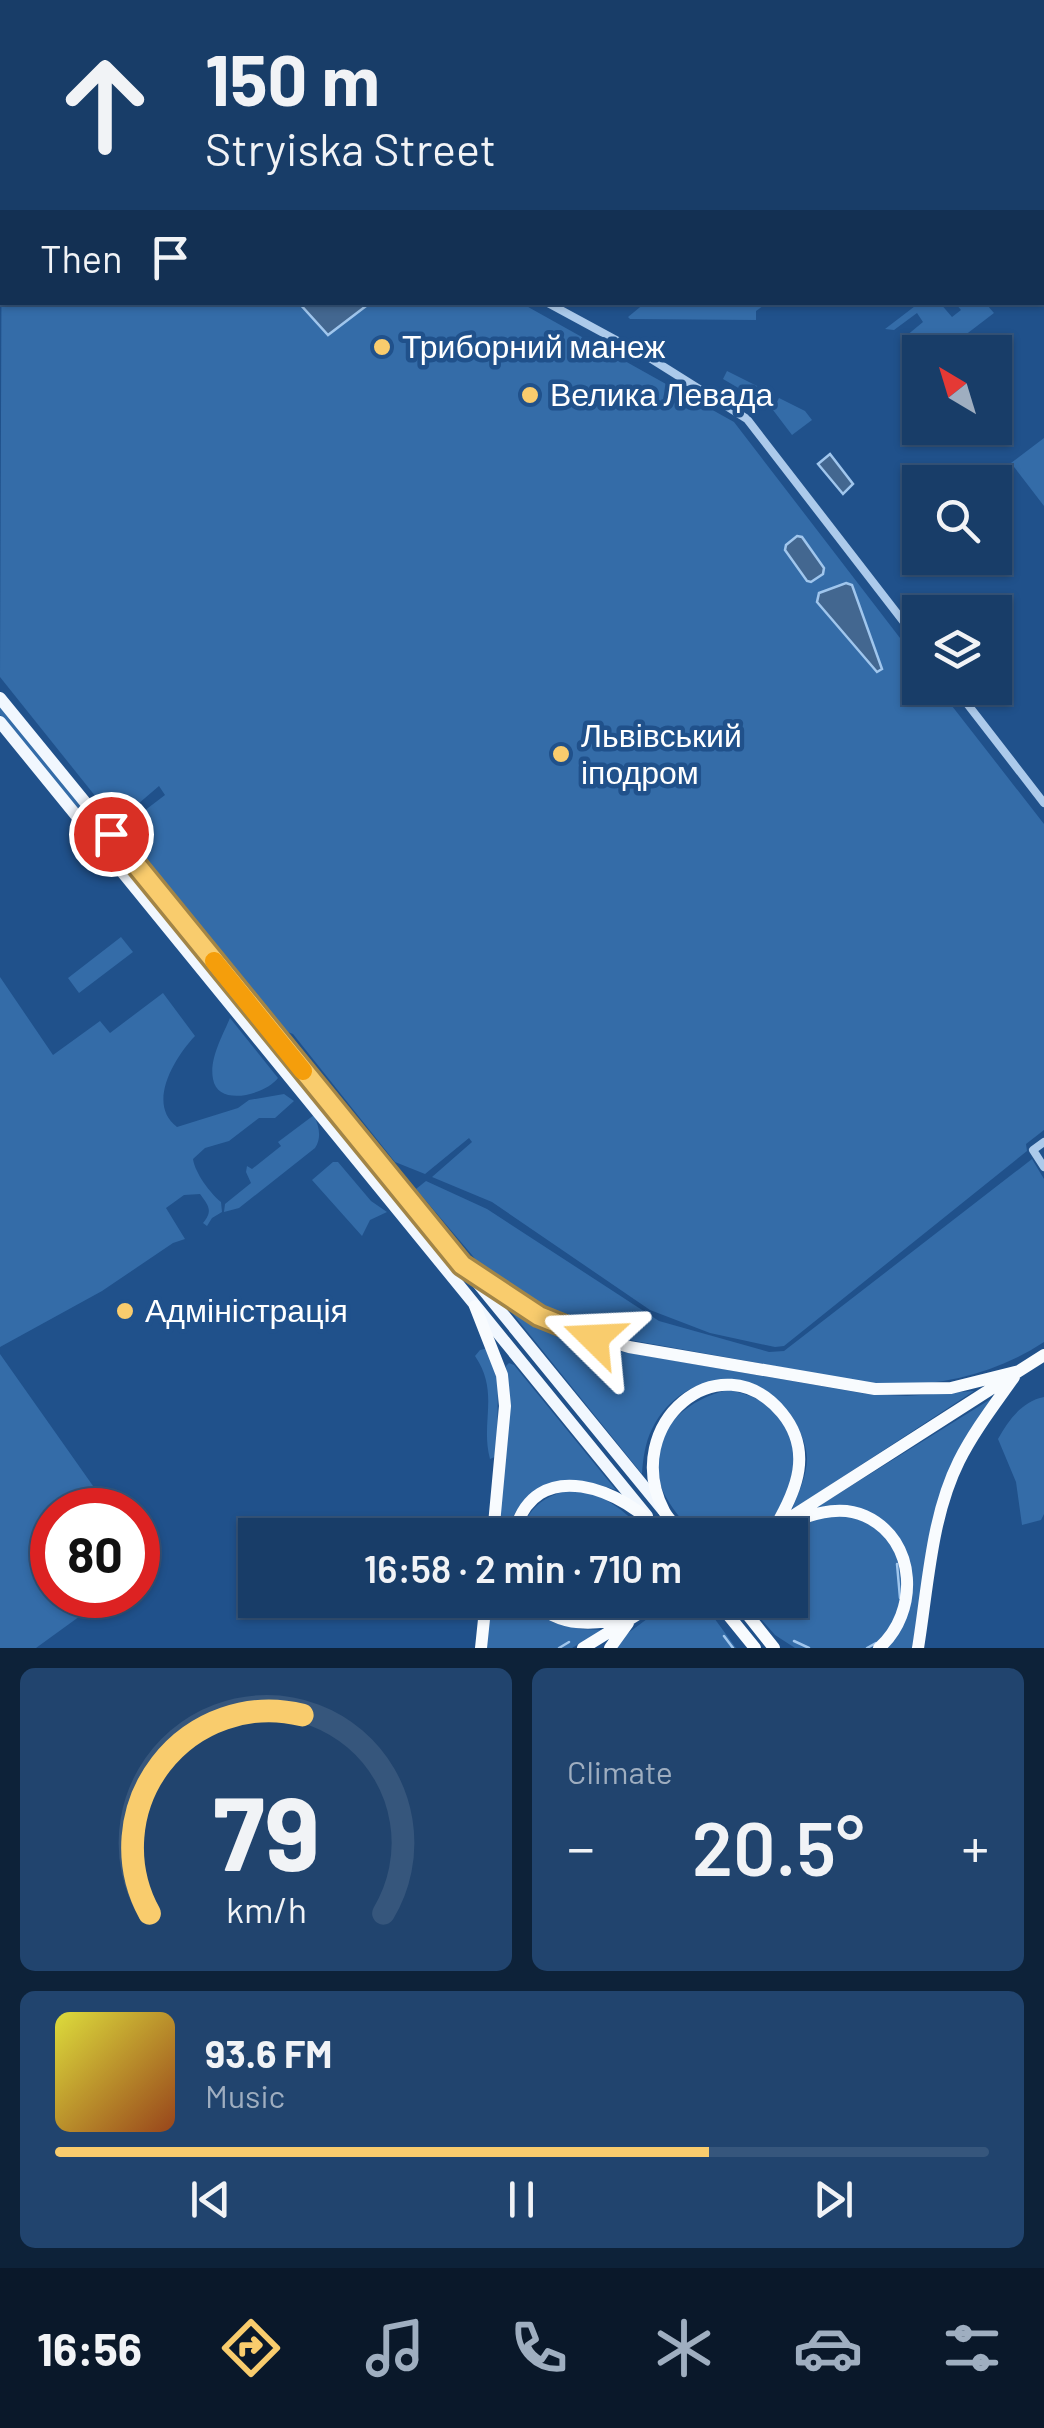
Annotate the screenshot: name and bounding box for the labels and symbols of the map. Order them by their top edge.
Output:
place label: Триборний манеж [402,326,666,365]
north arrow [902,335,1012,445]
marker: Триборний манеж [371,336,393,358]
place label: Велика Левада [550,374,773,413]
marker: Велика Левада [519,384,541,406]
place label: Львівський іподром [581,715,742,791]
marker: Львівський іподром [550,743,572,765]
pin [69,792,154,877]
position arrow [542,1286,646,1390]
place label: Адміністрація [145,1290,348,1329]
marker: Адміністрація [114,1300,136,1322]
speed limit sign: 80 [30,1488,160,1618]

